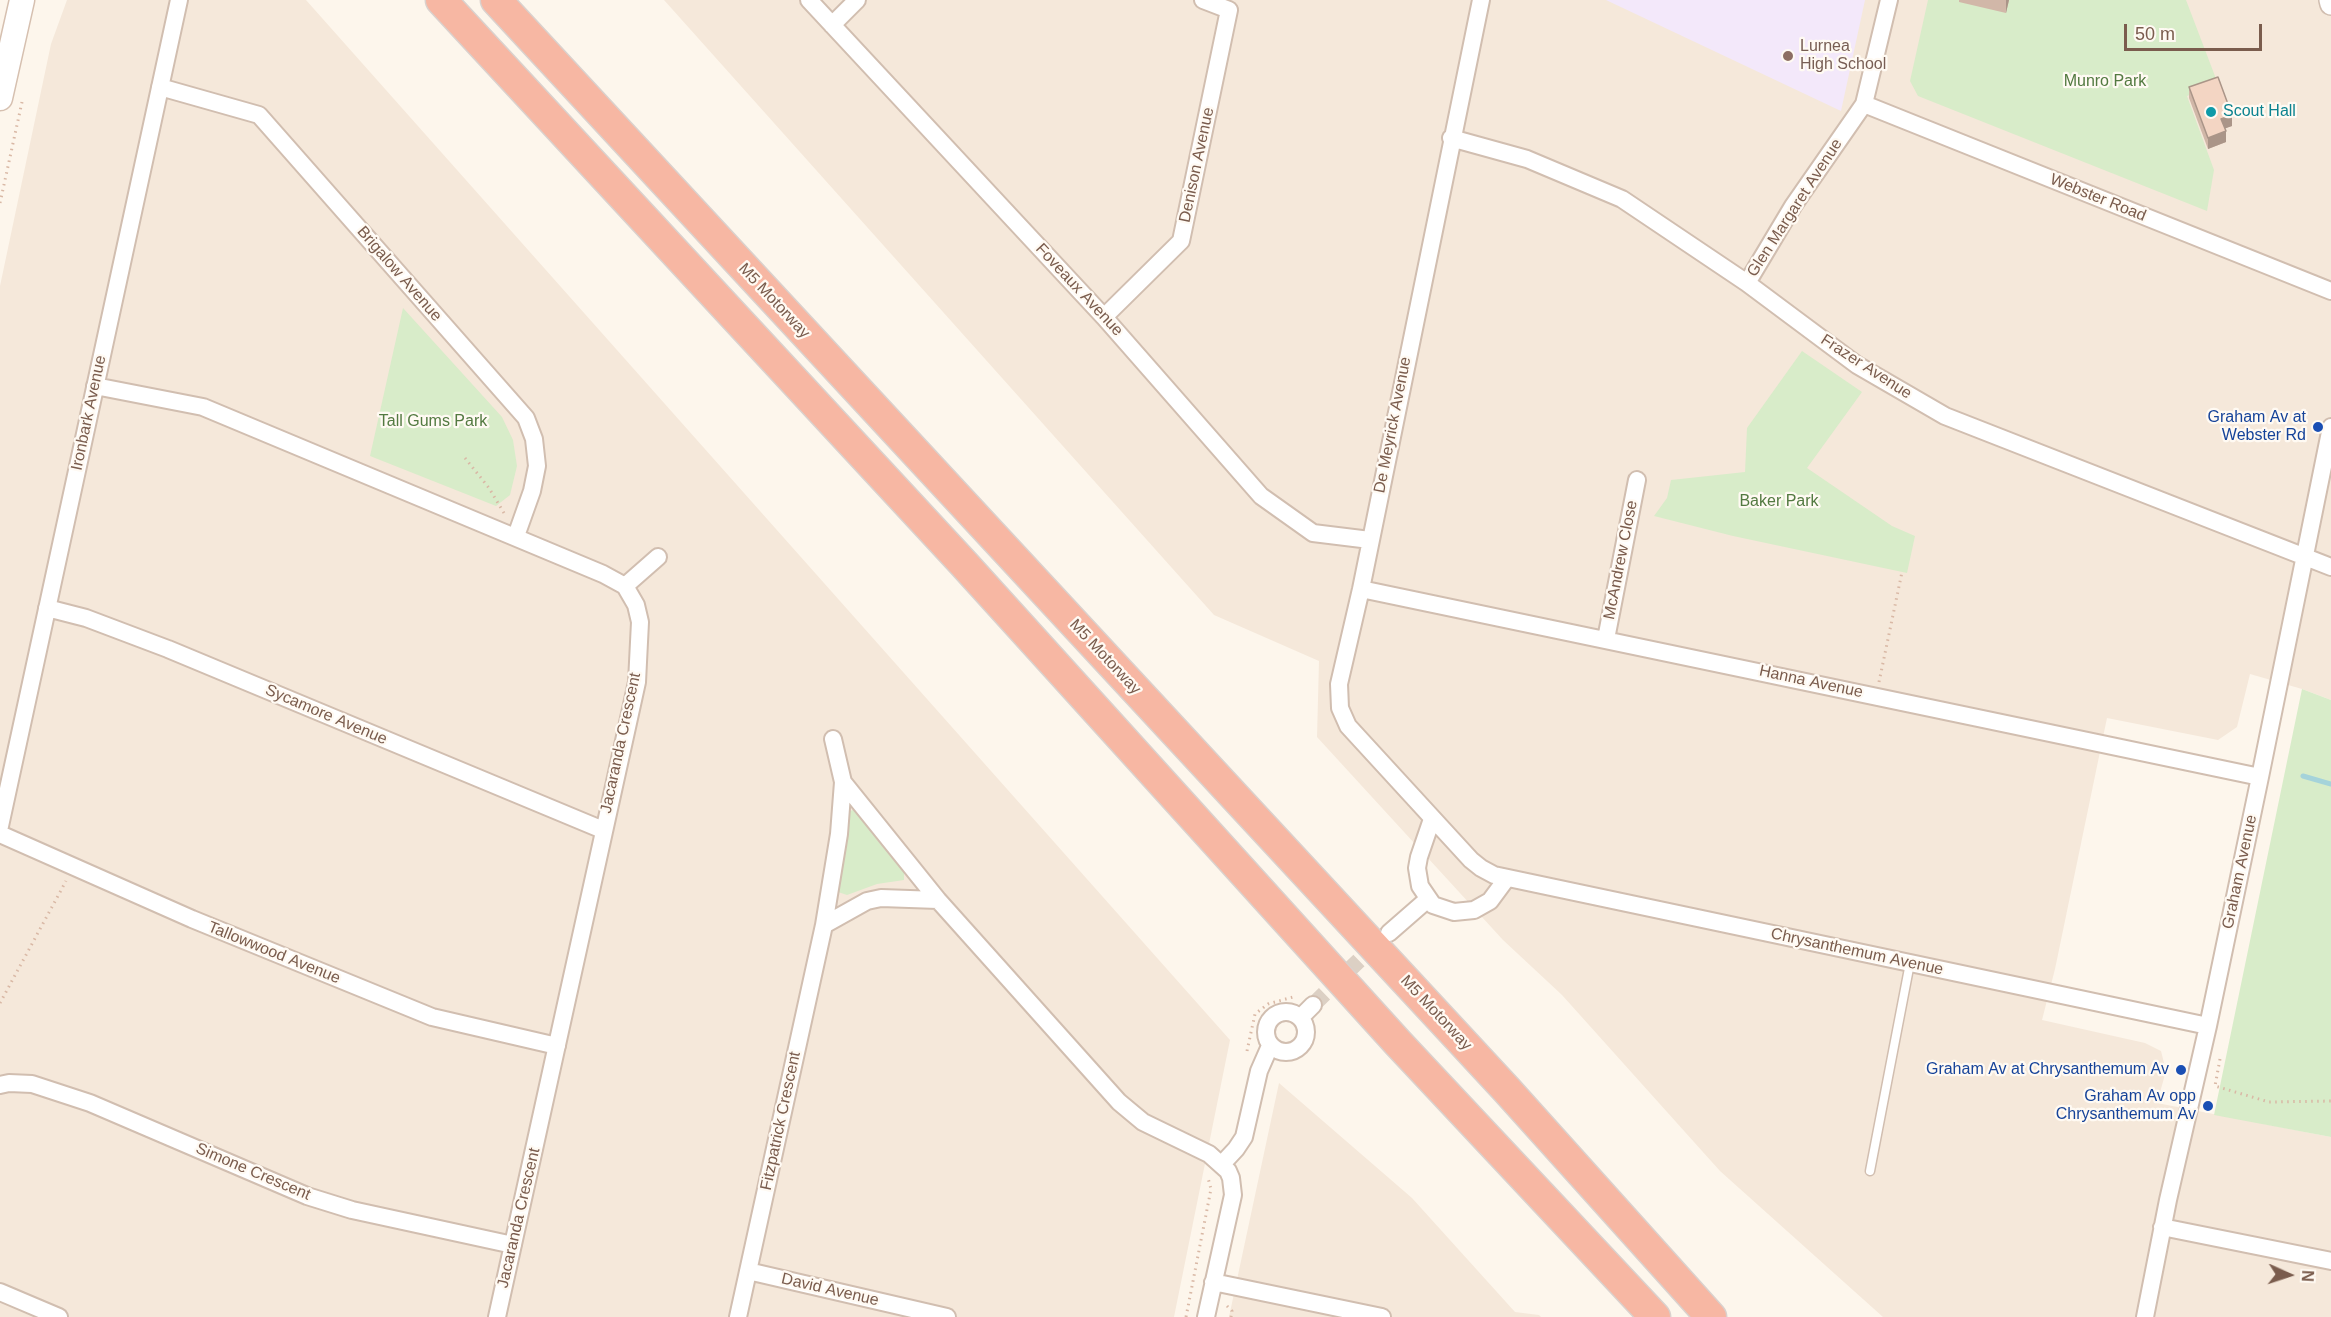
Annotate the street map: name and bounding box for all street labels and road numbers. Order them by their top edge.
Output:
street label: Denison Avenue [1175,106,1219,224]
street label: Glen Margaret Avenue [1743,135,1847,281]
street label: Webster Road [2047,170,2149,226]
street label: Brigalow Avenue [352,223,446,325]
street label: Foveaux Avenue [1031,240,1127,340]
street label: M5 Motorway [734,259,814,343]
street label: Frazer Avenue [1817,330,1915,404]
street label: Ironbark Avenue [67,354,111,472]
street label: De Meyrick Avenue [1370,355,1416,495]
street label: McAndrew Close [1600,499,1642,621]
street label: M5 Motorway [1065,615,1145,699]
street label: Hanna Avenue [1757,662,1865,702]
street label: Jacaranda Crescent [597,671,645,815]
street label: Sycamore Avenue [262,681,390,749]
street label: Graham Avenue [2219,813,2261,931]
street label: Tallowwood Avenue [205,918,343,988]
street label: Chrysanthemum Avenue [1769,924,1945,980]
street label: M5 Motorway [1396,971,1476,1055]
street label: Fitzpatrick Crescent [757,1050,805,1192]
street label: Simone Crescent [193,1139,313,1205]
street label: Jacaranda Crescent [494,1146,544,1290]
street label: David Avenue [779,1269,881,1311]

